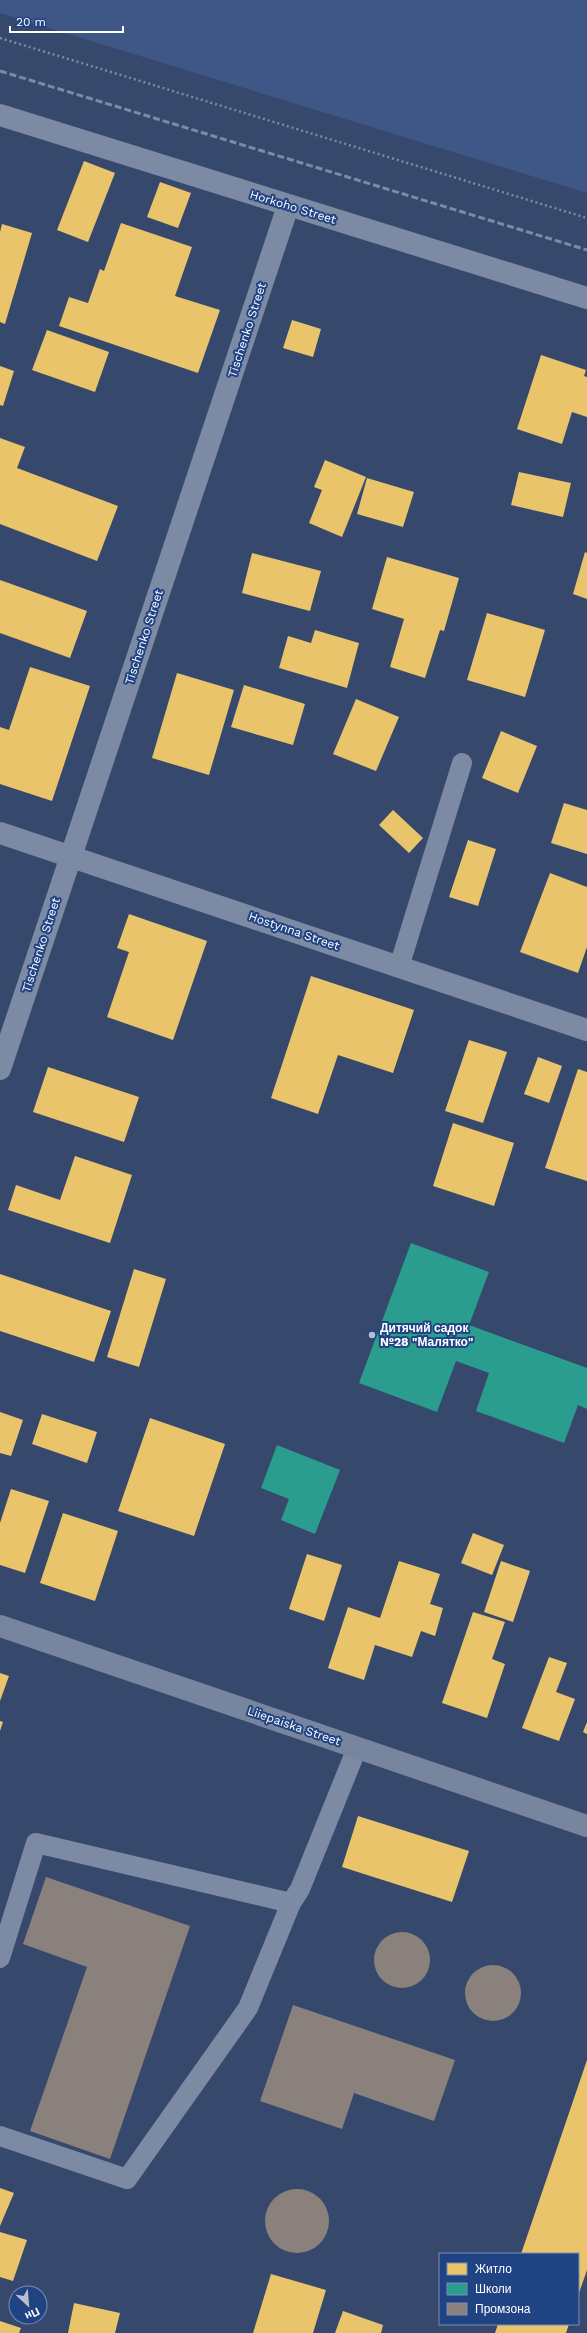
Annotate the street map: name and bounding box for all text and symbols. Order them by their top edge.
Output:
scale bar [10,8,123,34]
text: 20 m [16,15,46,29]
street label: Horkoho Street [248,187,338,227]
street label: Tischenko Street [225,281,269,379]
street label: Tischenko Street [122,588,166,686]
street label: Tischenko Street [19,896,63,994]
street label: Hostynna Street [247,909,341,953]
place label: Дитячий садок №28 "Малятко" [380,1321,473,1349]
marker: Дитячий садок №28 "Малятко" [367,1330,377,1340]
street label: Liiepaiska Street [246,1703,342,1749]
legend [439,2253,579,2325]
text: Житло [475,2262,512,2276]
text: Школи [475,2282,512,2296]
north arrow [8,2285,48,2325]
text: Промзона [475,2302,531,2316]
text: Пн [23,2305,42,2323]

